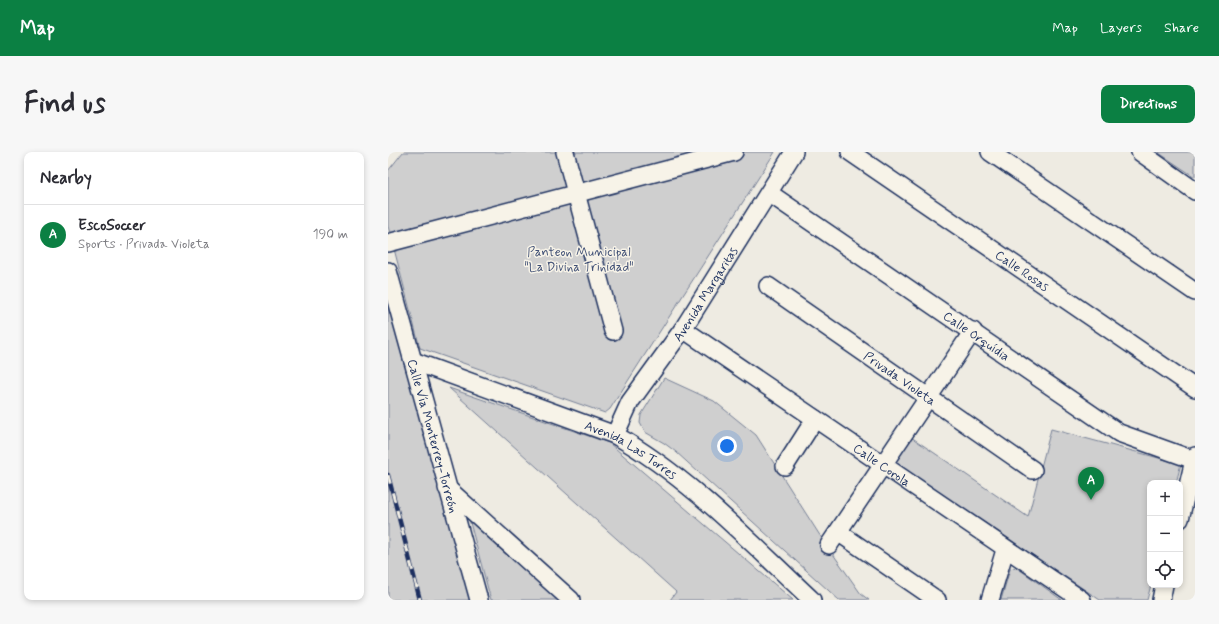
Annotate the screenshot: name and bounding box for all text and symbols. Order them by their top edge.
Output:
text: Map [20,16,55,41]
text: Map [1052,19,1078,37]
text: Layers [1100,19,1142,37]
text: Share [1164,19,1199,37]
button: Directions [1101,85,1195,123]
text: Find us [24,86,105,123]
text: Nearby [40,167,92,189]
text: EscoSoccer [78,216,146,236]
text: A [49,226,57,243]
text: 190 m [313,226,348,243]
text: Sports · Privada Violeta [78,236,210,253]
park label: Panteon Municipal "La Divina Trinidad" [524,244,634,276]
street label: Avenida Margaritas [670,244,742,345]
street label: Calle Rosas [991,247,1052,296]
street label: Calle Orquídia [939,308,1013,366]
street label: Privada Violeta [860,348,939,410]
street label: Calle Vía Monterrey-Torreón [403,357,462,515]
street label: Avenida Las Torres [582,418,680,484]
your location [717,436,737,456]
street label: Calle Corola [849,440,914,491]
pin: A [1078,467,1104,500]
map controls [1147,480,1183,588]
button: + [1147,480,1183,516]
button: − [1147,516,1183,552]
button: locate [1147,552,1183,588]

